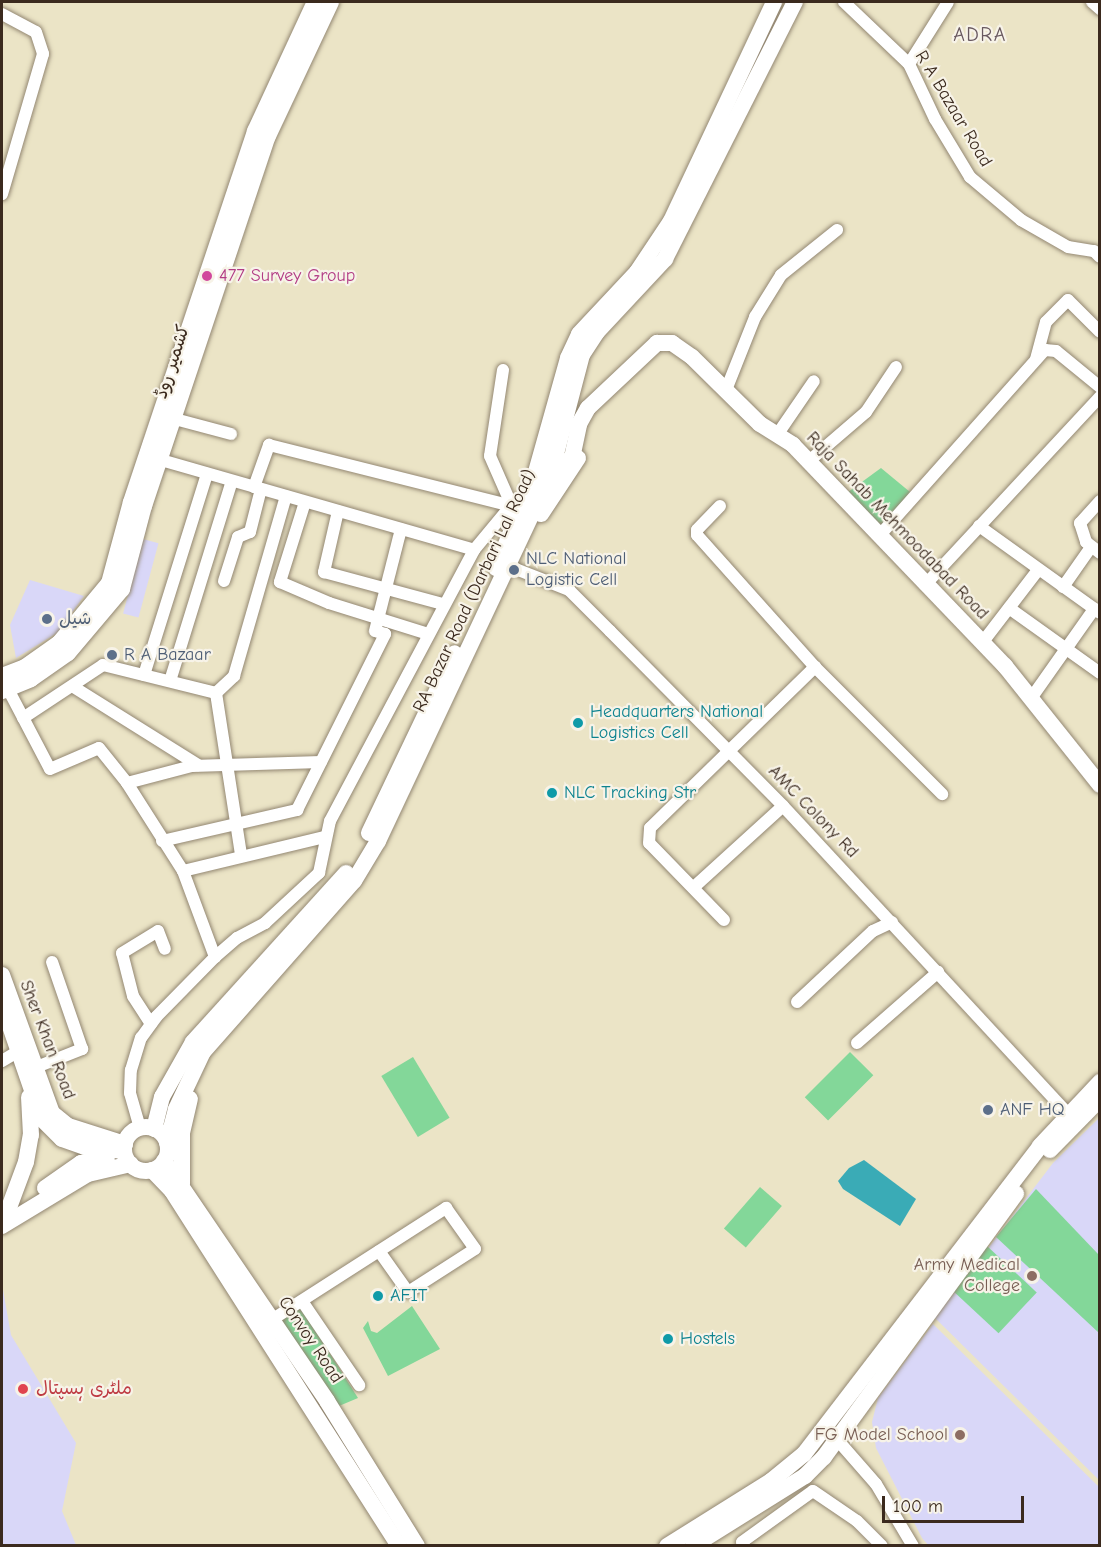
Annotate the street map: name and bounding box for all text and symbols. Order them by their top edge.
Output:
district label: ADRA [953,22,1007,46]
street label: R A Bazaar Road [910,47,996,171]
place label: 477 Survey Group [219,265,355,287]
marker: 477 Survey Group [200,269,214,283]
street label: کشمیر روڈ [151,322,195,402]
street label: Raja Sahab Mehmoodabad Road [801,428,993,624]
street label: RA Bazar Road (Darbari Lal Road) [409,466,541,716]
place label: NLC National Logistic Cell [526,549,626,592]
marker: NLC National Logistic Cell [507,563,521,577]
place label: شیل [59,608,91,630]
marker: شیل [40,612,54,626]
place label: R A Bazaar [124,644,211,666]
marker: R A Bazaar [105,648,119,662]
place label: Headquarters National Logistics Cell [590,702,763,744]
marker: Headquarters National Logistics Cell [571,716,585,730]
street label: AMC Colony Rd [763,761,863,863]
place label: NLC Tracking Str [564,782,696,804]
marker: NLC Tracking Str [545,786,559,800]
street label: Sher Khan Road [14,977,80,1103]
place label: ANF HQ [1000,1099,1064,1121]
marker: ANF HQ [981,1103,995,1117]
place label: Army Medical College [914,1255,1020,1298]
marker: Army Medical College [1025,1269,1039,1283]
place label: AFIT [390,1285,427,1307]
marker: AFIT [371,1289,385,1303]
street label: Convoy Road [273,1292,347,1388]
place label: Hostels [680,1328,735,1350]
marker: Hostels [661,1332,675,1346]
place label: ملٹری ہسپتال [36,1378,132,1400]
marker: ملٹری ہسپتال [14,1380,32,1398]
place label: FG Model School [815,1424,948,1446]
marker: FG Model School [953,1428,967,1442]
scale bar [885,1484,1028,1522]
text: 100 m [893,1496,943,1517]

